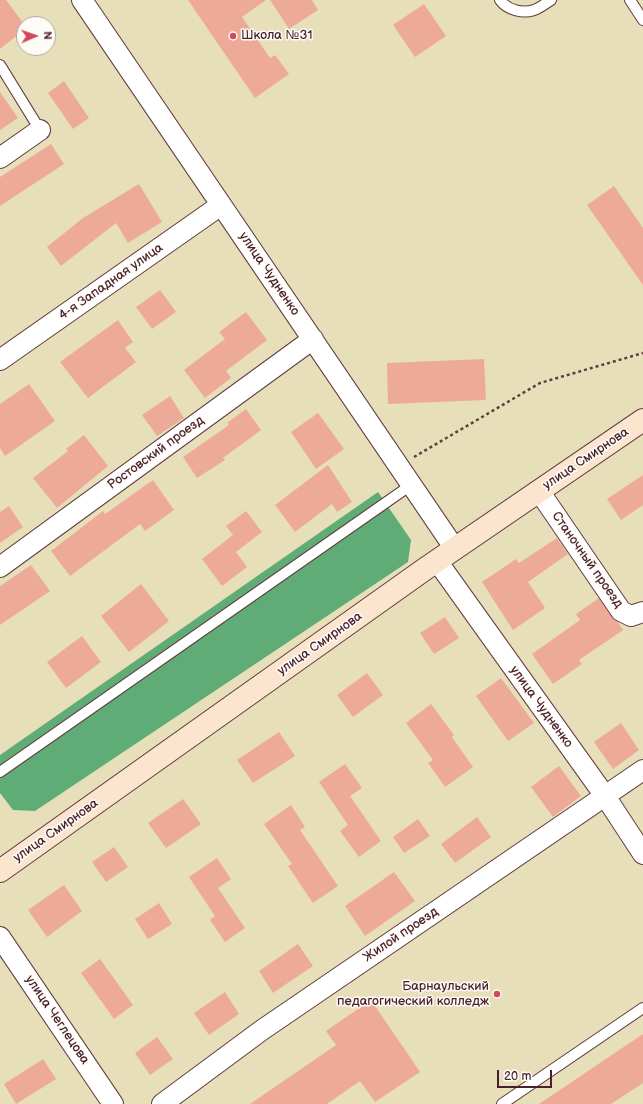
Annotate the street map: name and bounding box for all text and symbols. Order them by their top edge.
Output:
north arrow [16,16,56,56]
place label: Школа №31 [241,28,312,44]
text: N [41,31,54,40]
marker: Школа №31 [228,31,238,41]
street label: улица Чудненко [235,229,303,319]
street label: 4-я Западная улица [56,240,166,324]
street label: Ростовский проезд [105,413,207,493]
street label: улица Смирнова [540,425,632,493]
street label: Станочный проезд [548,509,626,611]
street label: улица Смирнова [275,609,365,679]
street label: улица Чудненко [506,663,576,751]
street label: улица Смирнова [11,796,101,866]
street label: Жилой проезд [361,904,441,966]
street label: улица Чеглецова [21,973,93,1067]
place label: Барнаульский педагогический колледж [337,979,489,1010]
marker: Барнаульский педагогический колледж [492,989,502,999]
scale bar [499,1062,554,1088]
text: 20 m [504,1069,531,1084]

